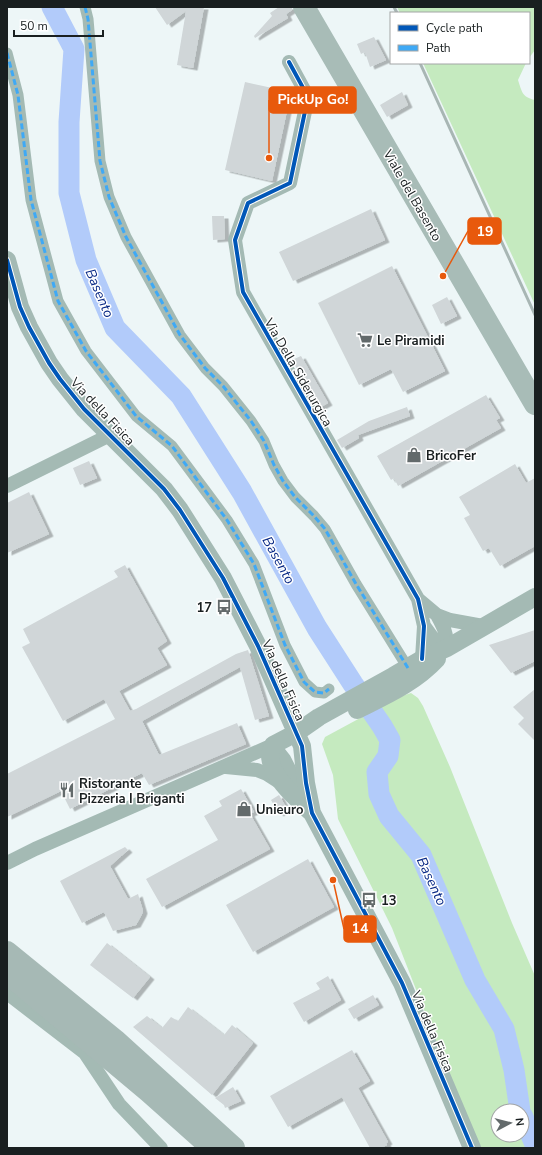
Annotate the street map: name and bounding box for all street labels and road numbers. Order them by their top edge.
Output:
street label: Viale del Basento [378,146,446,244]
street label: Via Della Siderurgica [259,314,336,430]
street label: Via della Fisica [65,373,138,450]
street label: Via della Fisica [257,636,309,724]
street label: Via della Fisica [406,987,457,1075]

